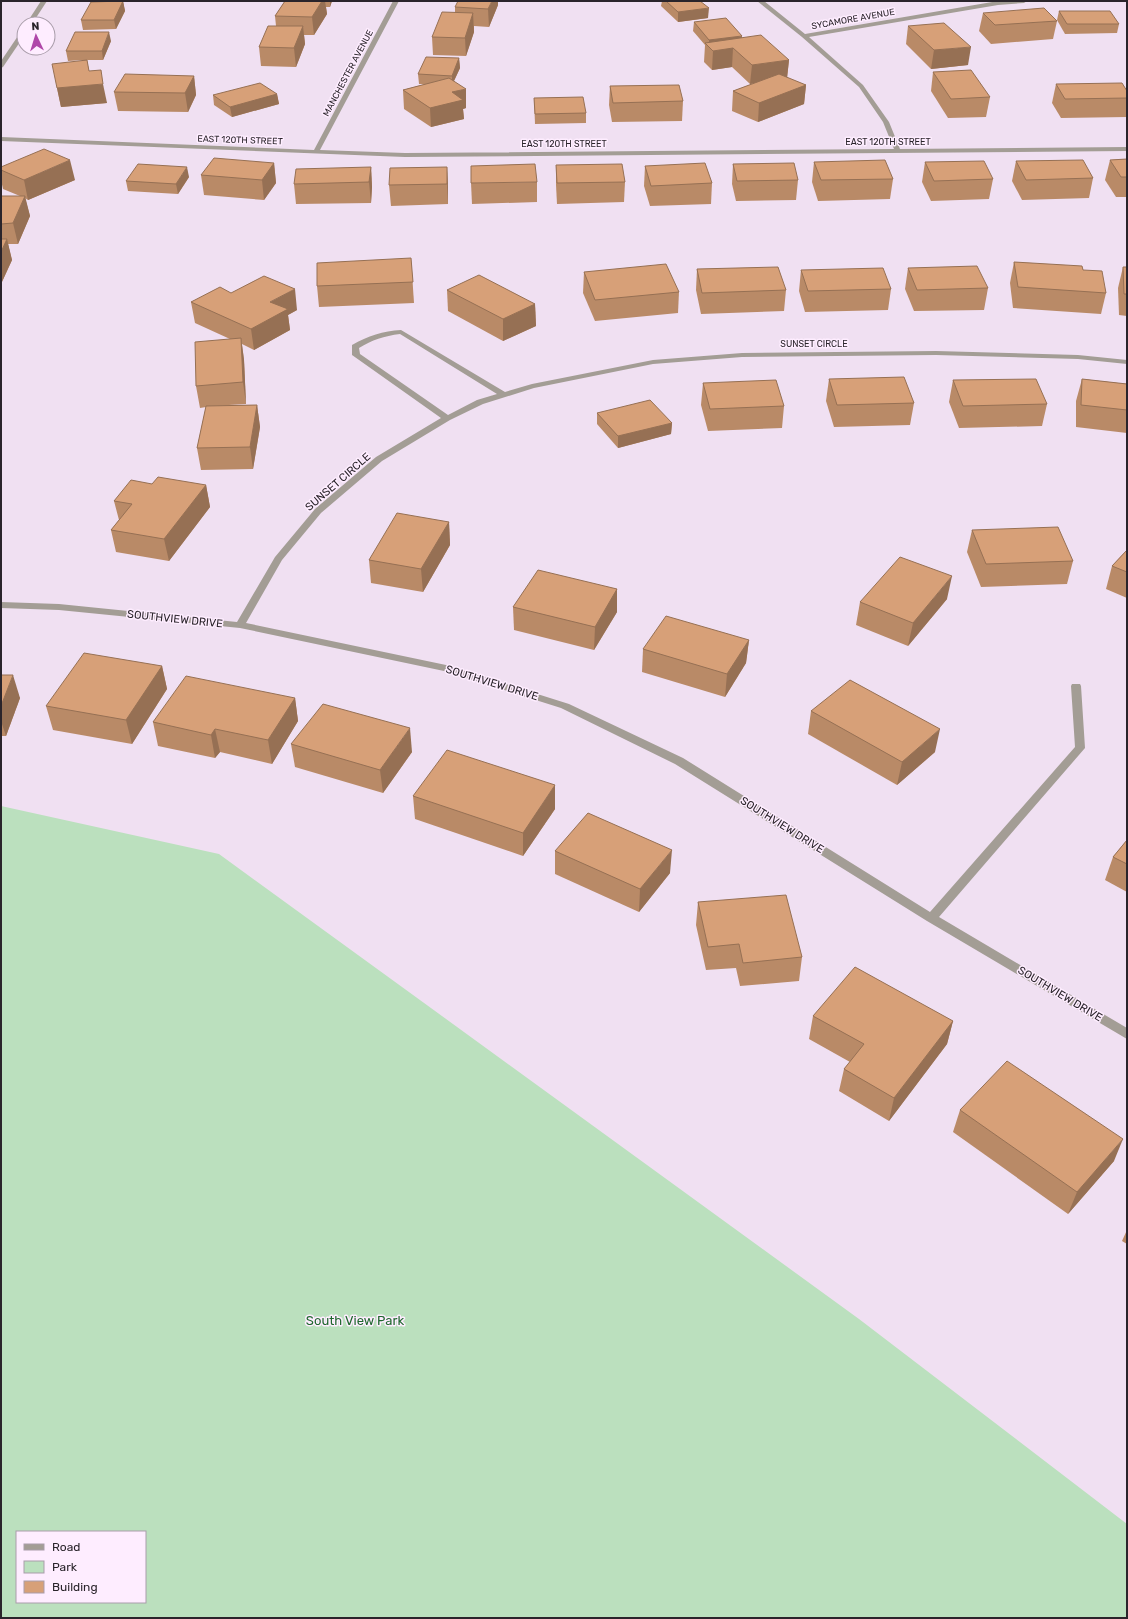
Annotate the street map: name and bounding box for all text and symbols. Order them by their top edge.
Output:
street label: SYCAMORE AVENUE [811,7,895,31]
north arrow [16,16,56,56]
text: N [31,20,40,33]
street label: MANCHESTER AVENUE [321,28,375,118]
street label: EAST 120TH STREET [197,134,283,146]
street label: EAST 120TH STREET [845,137,931,147]
street label: EAST 120TH STREET [521,139,607,149]
street label: SUNSET CIRCLE [780,339,848,349]
street label: SUNSET CIRCLE [303,450,374,514]
street label: SOUTHVIEW DRIVE [127,608,224,631]
street label: SOUTHVIEW DRIVE [444,663,540,703]
street label: SOUTHVIEW DRIVE [738,794,826,856]
street label: SOUTHVIEW DRIVE [1015,964,1105,1024]
park label: South View Park [306,1313,404,1328]
legend [16,1531,146,1603]
text: Road [52,1540,80,1554]
text: Park [52,1560,78,1574]
text: Building [52,1580,98,1594]

